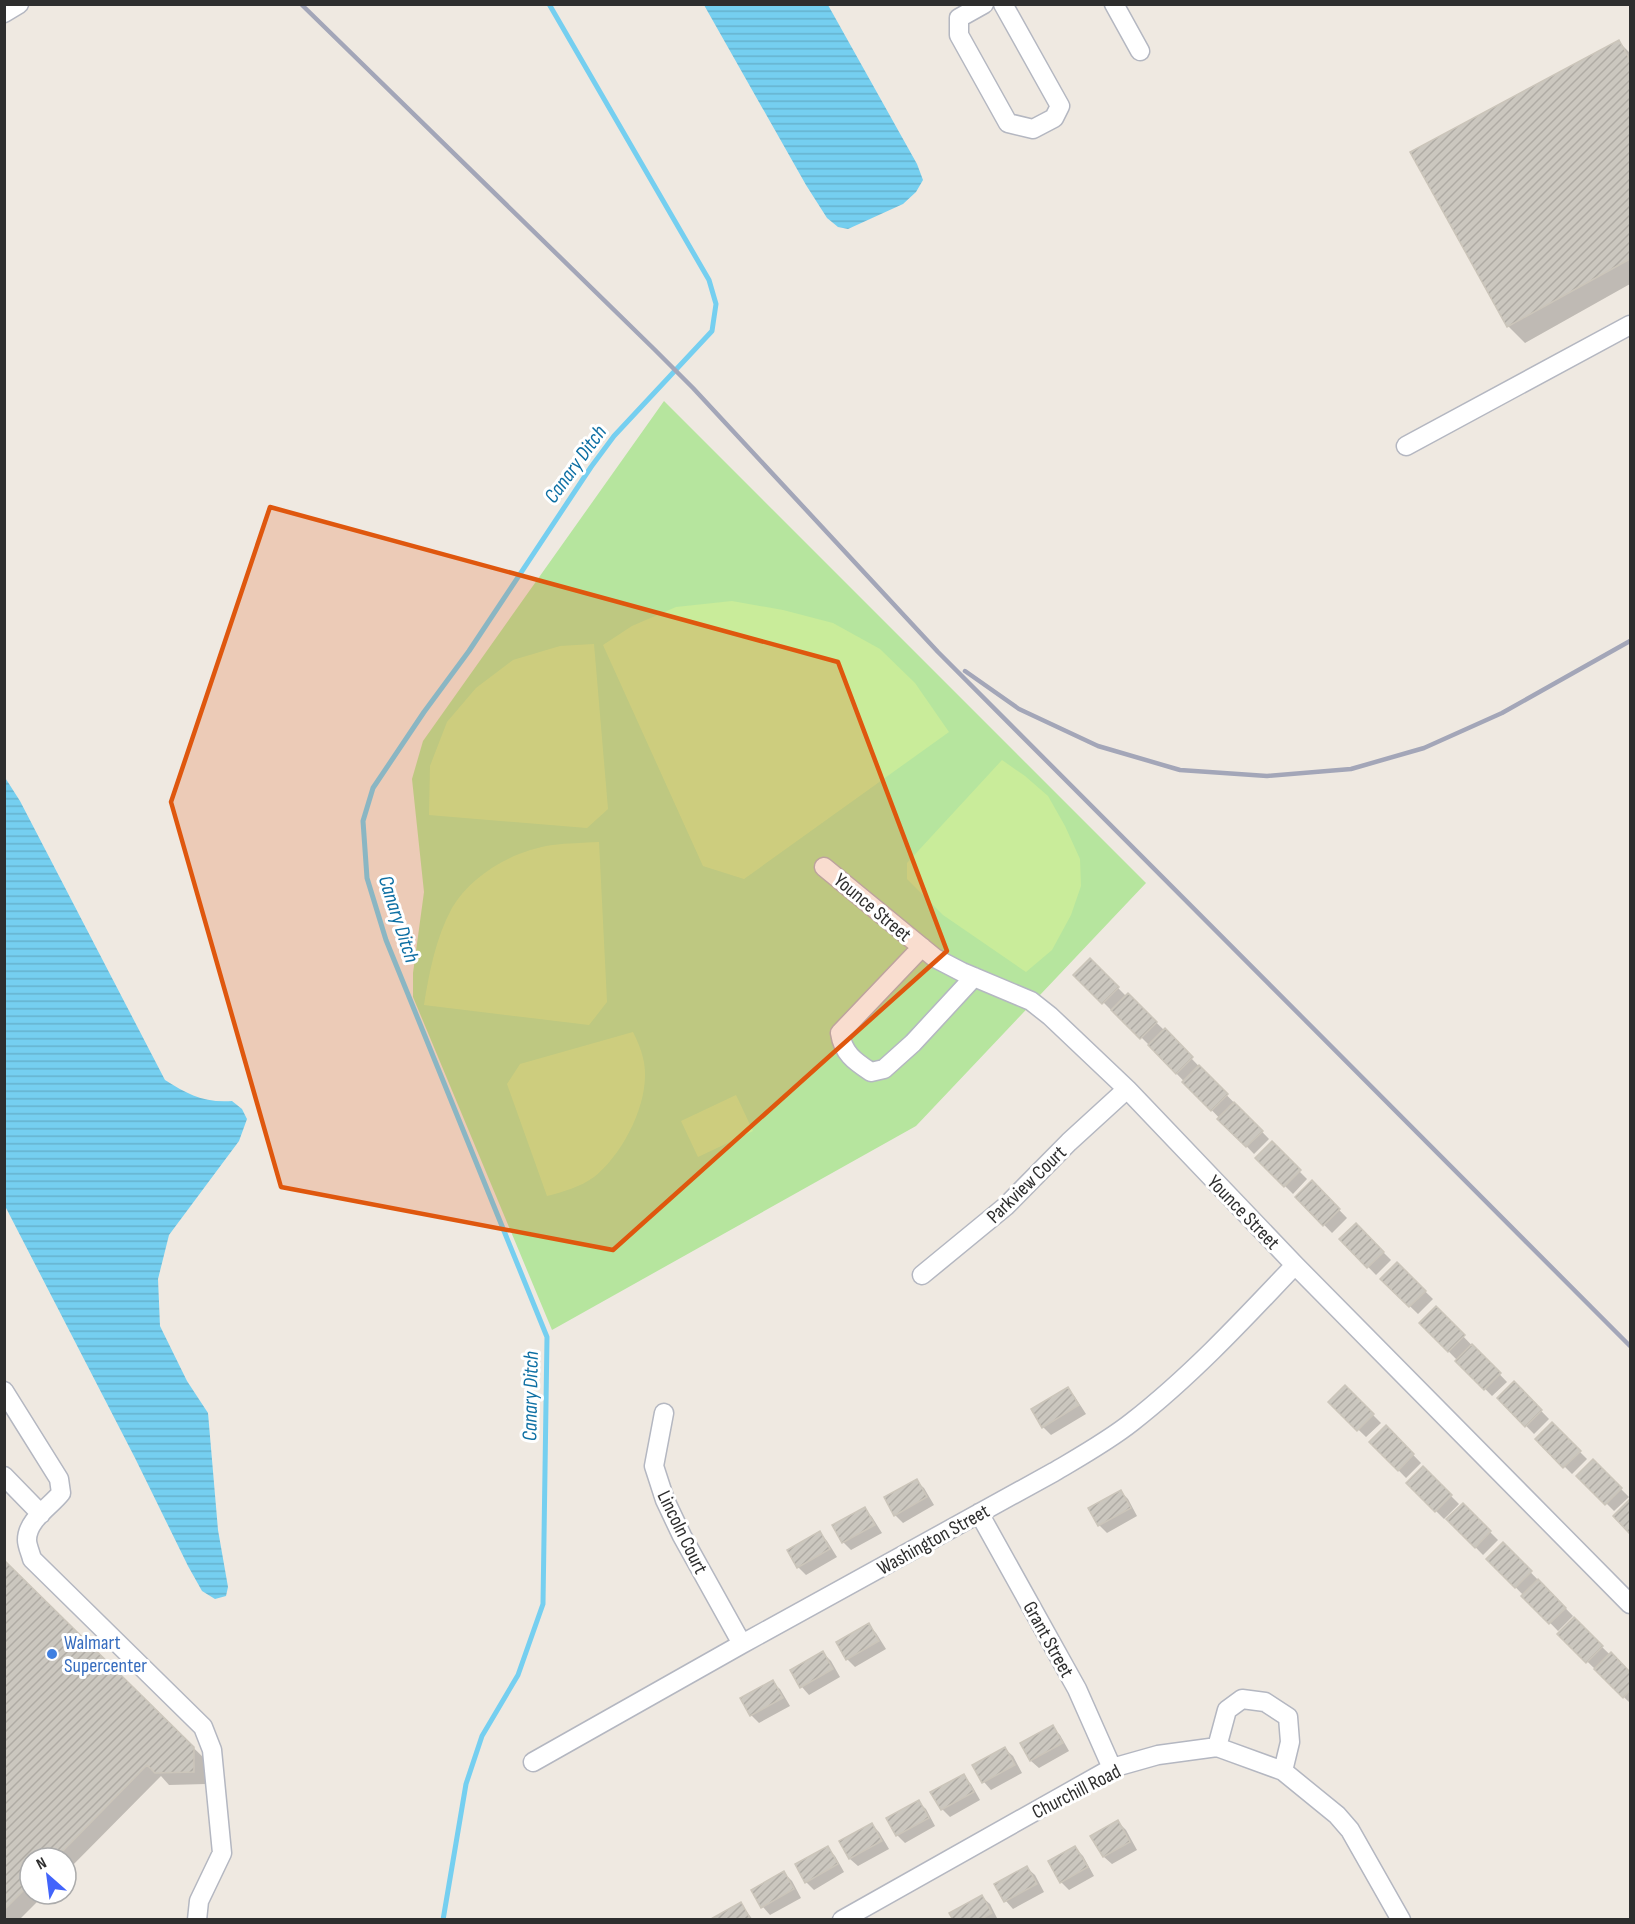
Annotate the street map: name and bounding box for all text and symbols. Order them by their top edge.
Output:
water label: Canary Ditch [539,420,612,508]
street label: Younce Street [829,868,916,947]
water label: Canary Ditch [373,872,424,966]
street label: Parkview Court [982,1141,1071,1229]
street label: Younce Street [1202,1171,1285,1255]
water label: Canary Ditch [517,1351,544,1441]
street label: Lincoln Court [652,1487,713,1578]
street label: Washington Street [873,1499,994,1580]
street label: Grant Street [1017,1597,1079,1682]
place label: Walmart Supercenter [64,1631,147,1678]
marker: Walmart Supercenter [45,1647,59,1661]
street label: Churchill Road [1028,1759,1125,1824]
north arrow [18,1846,78,1906]
text: N [33,1854,50,1874]

